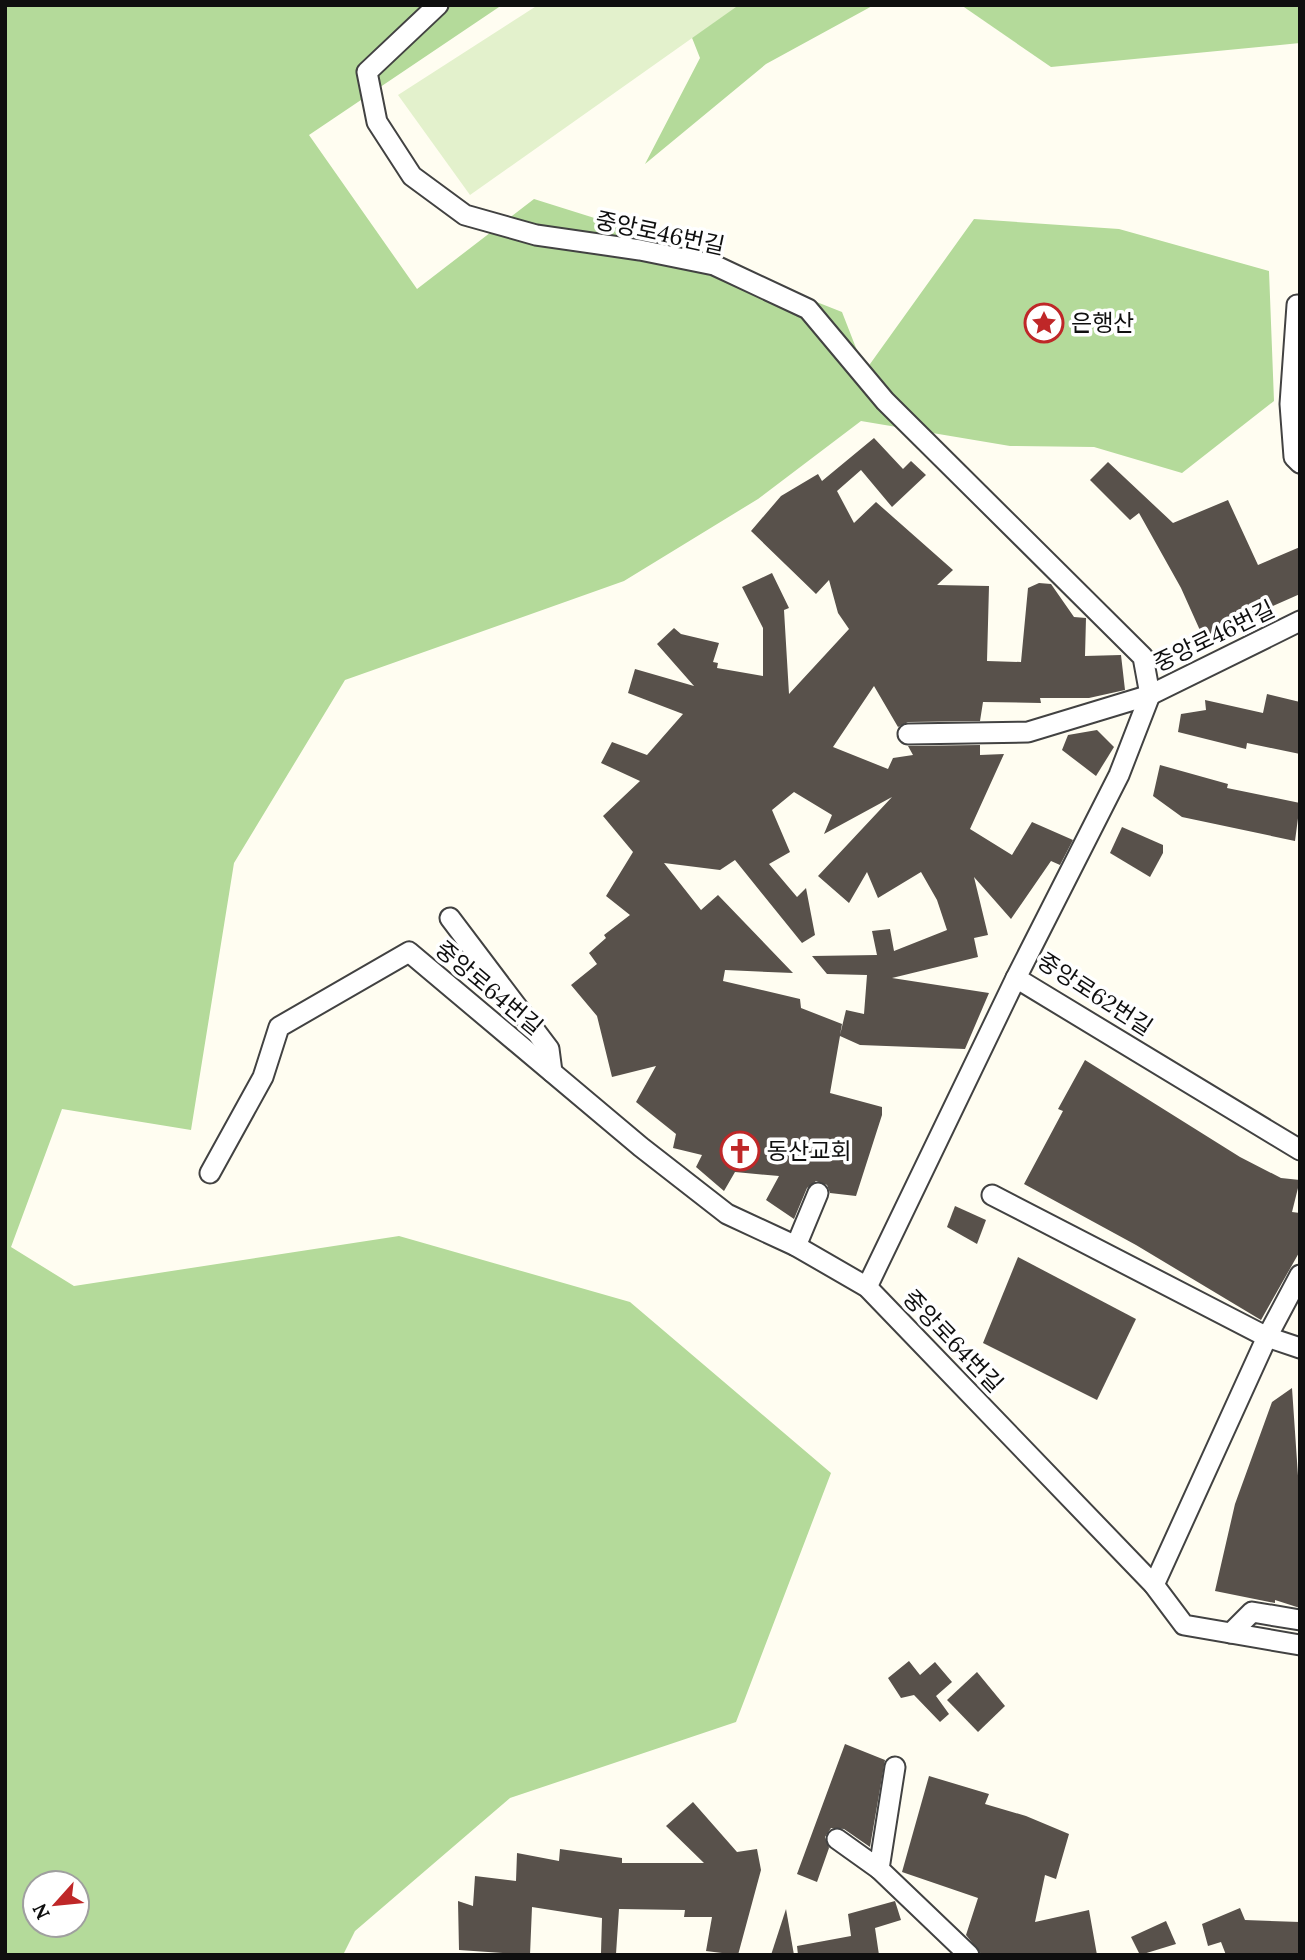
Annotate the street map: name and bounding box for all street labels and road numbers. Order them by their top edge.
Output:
street label: 중앙로46번길 [593,205,727,260]
street label: 중앙로46번길 [1148,594,1279,677]
street label: 중앙로64번길 [430,934,549,1041]
street label: 중앙로62번길 [1032,946,1158,1042]
street label: 중앙로64번길 [897,1283,1009,1398]

